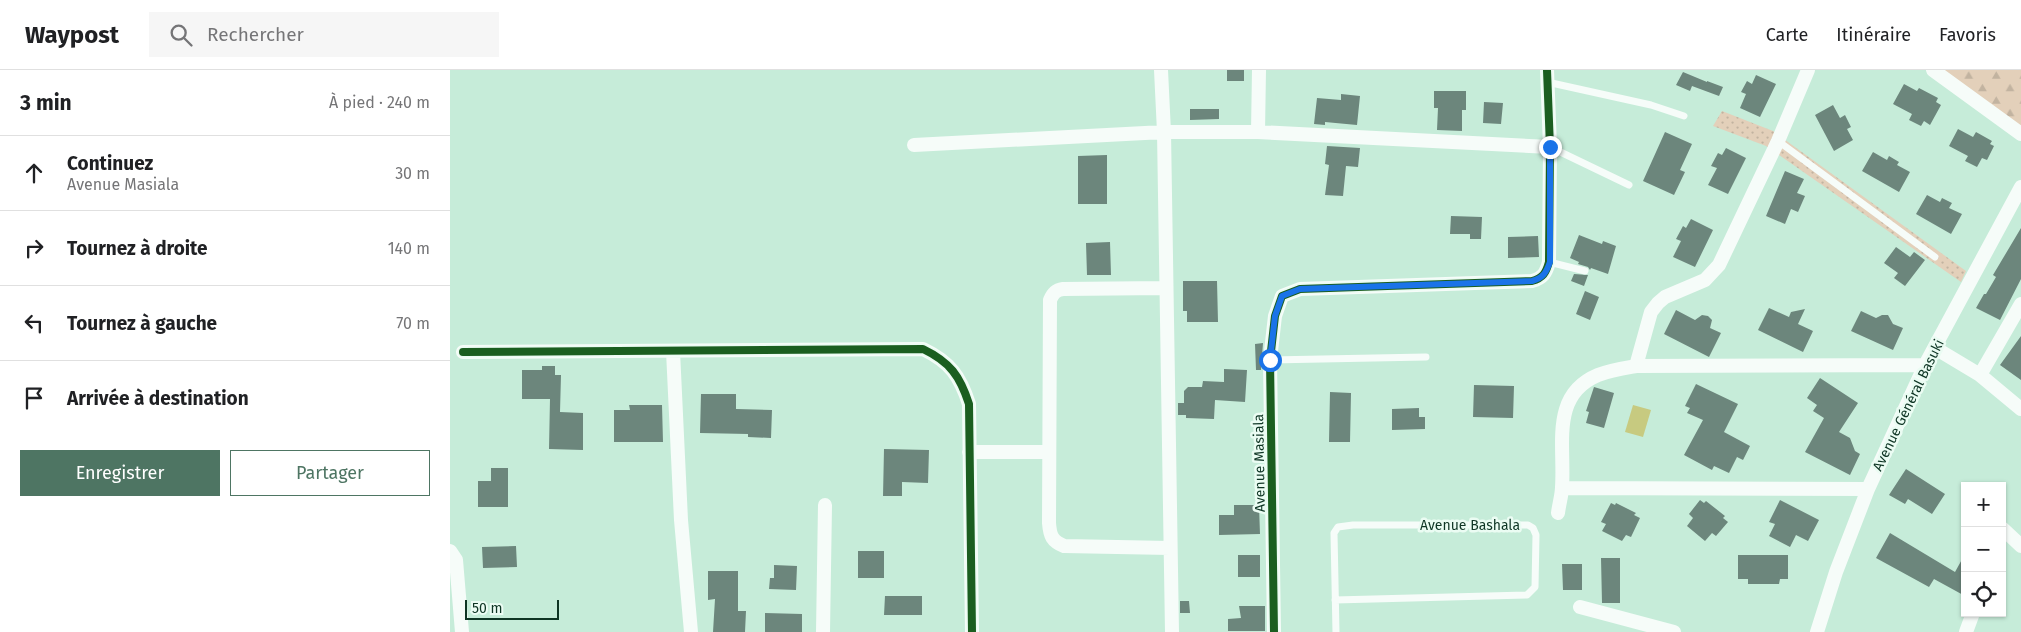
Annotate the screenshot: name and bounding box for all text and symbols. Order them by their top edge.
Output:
search box [149,12,499,57]
text: Waypost [25,21,119,49]
icon: search [167,21,195,49]
text: Rechercher [207,23,304,46]
text: Carte [1766,24,1808,46]
text: Itinéraire [1836,24,1911,46]
text: Favoris [1939,24,1996,46]
text: 3 min [20,90,72,116]
text: À pied · 240 m [329,93,430,112]
route end [1539,136,1562,159]
text: Continuez [67,152,153,175]
icon: ahead [20,159,48,187]
text: 30 m [395,164,430,183]
text: Avenue Masiala [67,175,179,194]
icon: right [20,234,48,262]
text: Tournez à droite [67,237,208,260]
text: 140 m [388,239,430,258]
icon: left [20,309,48,337]
text: Tournez à gauche [67,312,217,335]
text: 70 m [396,314,430,333]
street label: Avenue Général Basuki [1869,337,1948,474]
route start [1259,349,1282,372]
icon: arrive [20,384,48,412]
text: Arrivée à destination [67,387,249,410]
street label: Avenue Masiala [1250,414,1269,512]
button: Enregistrer [20,450,220,496]
button: Partager [230,450,430,496]
map controls [1961,482,2006,617]
button: + [1961,482,2006,527]
street label: Avenue Bashala [1420,517,1520,534]
button: − [1961,527,2006,572]
button: locate [1961,572,2006,617]
scale bar [465,597,559,620]
text: 50 m [472,600,503,617]

